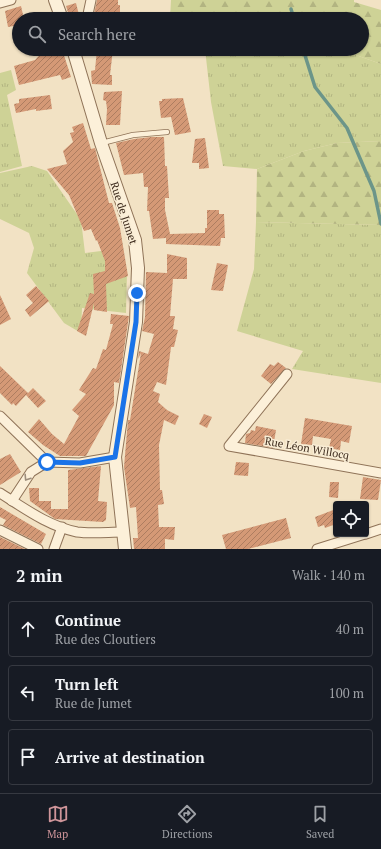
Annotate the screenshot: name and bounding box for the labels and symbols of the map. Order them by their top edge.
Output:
street label: Rue de Jumet [107,180,141,246]
route end [128,284,146,302]
street label: Rue Léon Willocq [264,434,350,462]
route start [38,453,56,471]
one-way arrow [24,474,32,481]

